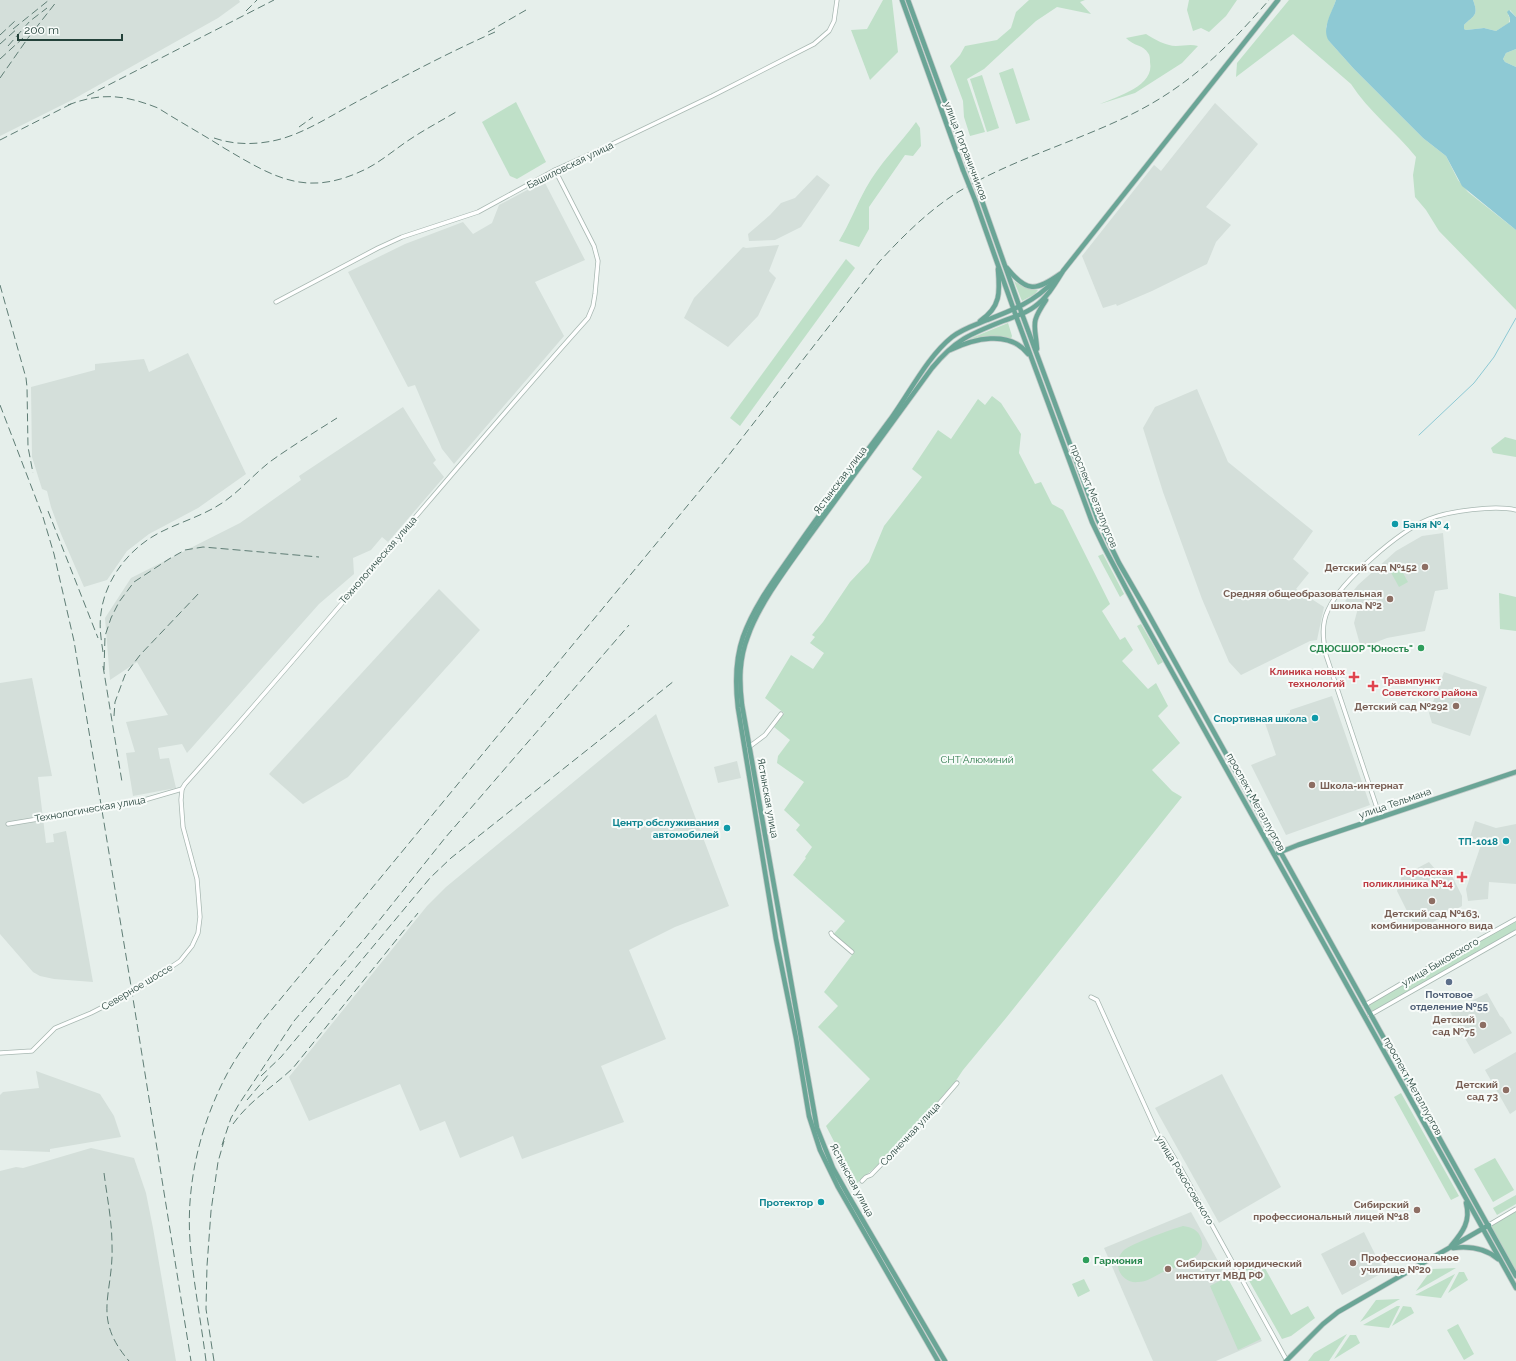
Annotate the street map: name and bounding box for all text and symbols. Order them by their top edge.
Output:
scale bar [18,16,122,42]
text: 200 m [24,23,59,37]
street label: улица Пограничников [942,100,990,202]
street label: Башиловская улица [525,139,615,191]
street label: проспект Металлургов [1068,443,1120,549]
street label: Ястынская улица [811,444,869,516]
street label: Технологическая улица [337,514,419,606]
marker: Баня № 4 [1390,519,1400,529]
place label: Баня № 4 [1403,519,1449,530]
place label: Детский сад №152 [1324,562,1417,573]
marker: Детский сад №152 [1420,562,1430,572]
place label: Средняя общеобразовательная школа №2 [1223,588,1382,611]
marker: Средняя общеобразовательная школа №2 [1385,594,1395,604]
place label: СДЮСШОР "Юность" [1309,643,1413,654]
marker: СДЮСШОР "Юность" [1416,643,1426,653]
place label: Клиника новых технологий [1269,666,1346,689]
marker: Клиника новых технологий [1348,671,1360,683]
place label: Травмпункт Советского района [1382,675,1478,698]
marker: Травмпункт Советского района [1367,680,1379,692]
place label: Детский сад №292 [1354,701,1448,712]
marker: Детский сад №292 [1451,701,1461,711]
place label: Спортивная школа [1214,713,1307,724]
marker: Спортивная школа [1310,713,1320,723]
street label: проспект Металлургов [1224,751,1288,853]
park label: СНТ Алюминий [940,754,1014,765]
street label: Ястынская улица [756,757,780,839]
marker: Школа-интернат [1307,780,1317,790]
place label: Школа-интернат [1320,780,1403,791]
street label: улица Тельмана [1357,785,1433,821]
street label: Технологическая улица [34,794,146,824]
place label: Центр обслуживания автомобилей [613,817,719,840]
marker: Центр обслуживания автомобилей [722,823,732,833]
place label: ТП-1018 [1458,836,1498,847]
marker: ТП-1018 [1501,836,1511,846]
place label: Городская поликлиника №14 [1363,866,1453,889]
marker: Городская поликлиника №14 [1456,871,1468,883]
marker: Детский сад №163, комбинированного вида [1427,896,1437,906]
place label: Детский сад №163, комбинированного вида [1371,908,1493,931]
street label: улица Быковского [1400,936,1480,988]
street label: Северное шоссе [99,961,175,1013]
marker: Почтовое отделение №55 [1444,977,1454,987]
place label: Почтовое отделение №55 [1410,989,1488,1012]
place label: Детский сад №75 [1432,1014,1475,1037]
marker: Детский сад №75 [1478,1020,1488,1030]
street label: проспект Металлургов [1381,1035,1445,1137]
place label: Детский сад 73 [1456,1079,1498,1102]
marker: Детский сад 73 [1501,1085,1511,1095]
street label: Солнечная улица [878,1100,942,1168]
street label: улица Рокоссовского [1154,1133,1216,1227]
street label: Ястынская улица [828,1142,876,1218]
place label: Протектор [759,1197,814,1208]
marker: Протектор [816,1197,826,1207]
place label: Сибирский профессиональный лицей №18 [1253,1199,1409,1222]
marker: Сибирский профессиональный лицей №18 [1412,1205,1422,1215]
place label: Профессиональное училище №20 [1361,1252,1459,1275]
marker: Гармония [1081,1255,1091,1265]
place label: Гармония [1094,1255,1143,1266]
place label: Сибирский юридический институт МВД РФ [1176,1258,1302,1281]
marker: Профессиональное училище №20 [1348,1258,1358,1268]
marker: Сибирский юридический институт МВД РФ [1163,1264,1173,1274]

